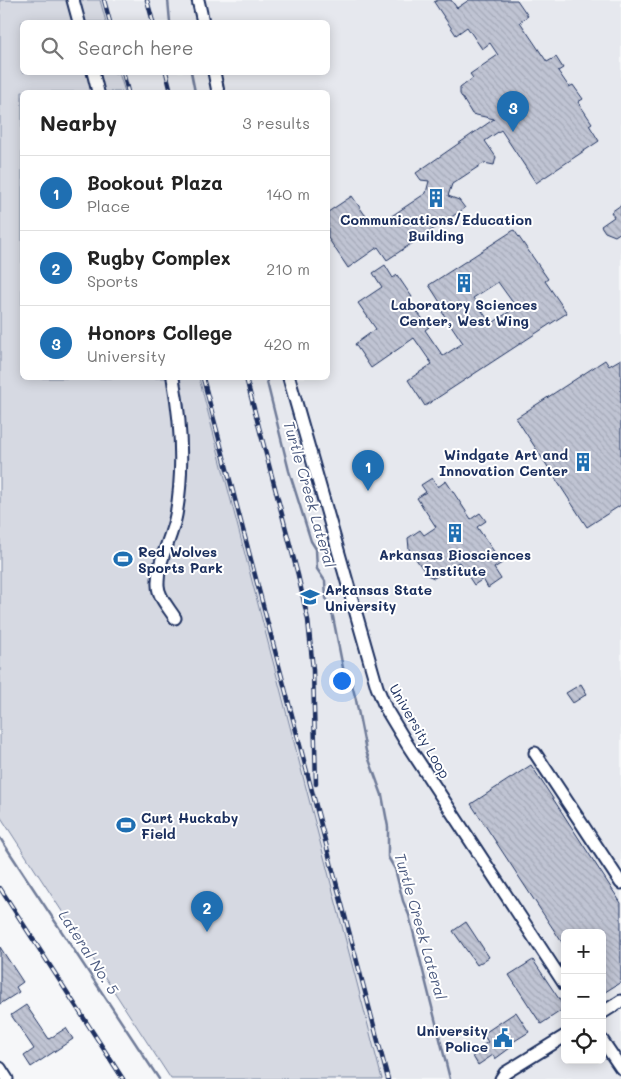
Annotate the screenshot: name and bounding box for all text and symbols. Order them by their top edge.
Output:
search box [20,20,330,75]
icon: search [38,34,66,62]
text: Search here [78,35,194,60]
pin: 3 [497,91,529,132]
text: Nearby [40,109,117,136]
text: 3 results [242,112,310,133]
text: Bookout Plaza [87,170,223,195]
text: 1 [52,183,60,204]
text: 140 m [266,183,310,204]
building icon: Communications/Education Building [425,187,447,209]
text: Place [87,195,130,216]
place label: Communications/Education Building [340,210,532,245]
text: Rugby Complex [87,245,231,270]
text: 2 [52,258,60,279]
text: 210 m [266,258,310,279]
text: Sports [87,270,138,291]
building icon: Laboratory Sciences Center, West Wing [453,272,475,294]
place label: Laboratory Sciences Center, West Wing [391,295,537,330]
text: Honors College [87,320,232,345]
text: 3 [51,333,61,354]
text: 420 m [264,333,310,354]
text: University [87,345,166,366]
water label: Turtle Creek Lateral [279,418,341,570]
place label: Windgate Art and Innovation Center [439,445,568,480]
pin: 1 [352,450,384,491]
building icon: Windgate Art and Innovation Center [572,451,594,473]
building icon: Arkansas Biosciences Institute [444,522,466,544]
place label: Red Wolves Sports Park [138,542,223,577]
place label: Arkansas Biosciences Institute [379,545,531,580]
sports icon: Red Wolves Sports Park [112,548,134,570]
place label: Arkansas State University [325,580,432,615]
school or university icon: Arkansas State University [299,586,321,608]
your location [329,668,355,694]
street label: University Loop [385,680,455,782]
place label: Curt Huckaby Field [141,808,239,843]
sports icon: Curt Huckaby Field [115,814,137,836]
water label: Turtle Creek Lateral [390,850,452,1002]
pin: 2 [191,891,223,932]
water label: Lateral No. 5 [54,906,124,998]
map controls [561,929,606,1064]
button: + [561,929,606,974]
button: − [561,974,606,1019]
button: locate [561,1019,606,1064]
place label: University Police [417,1021,488,1056]
public building icon: University Police [492,1027,514,1049]

